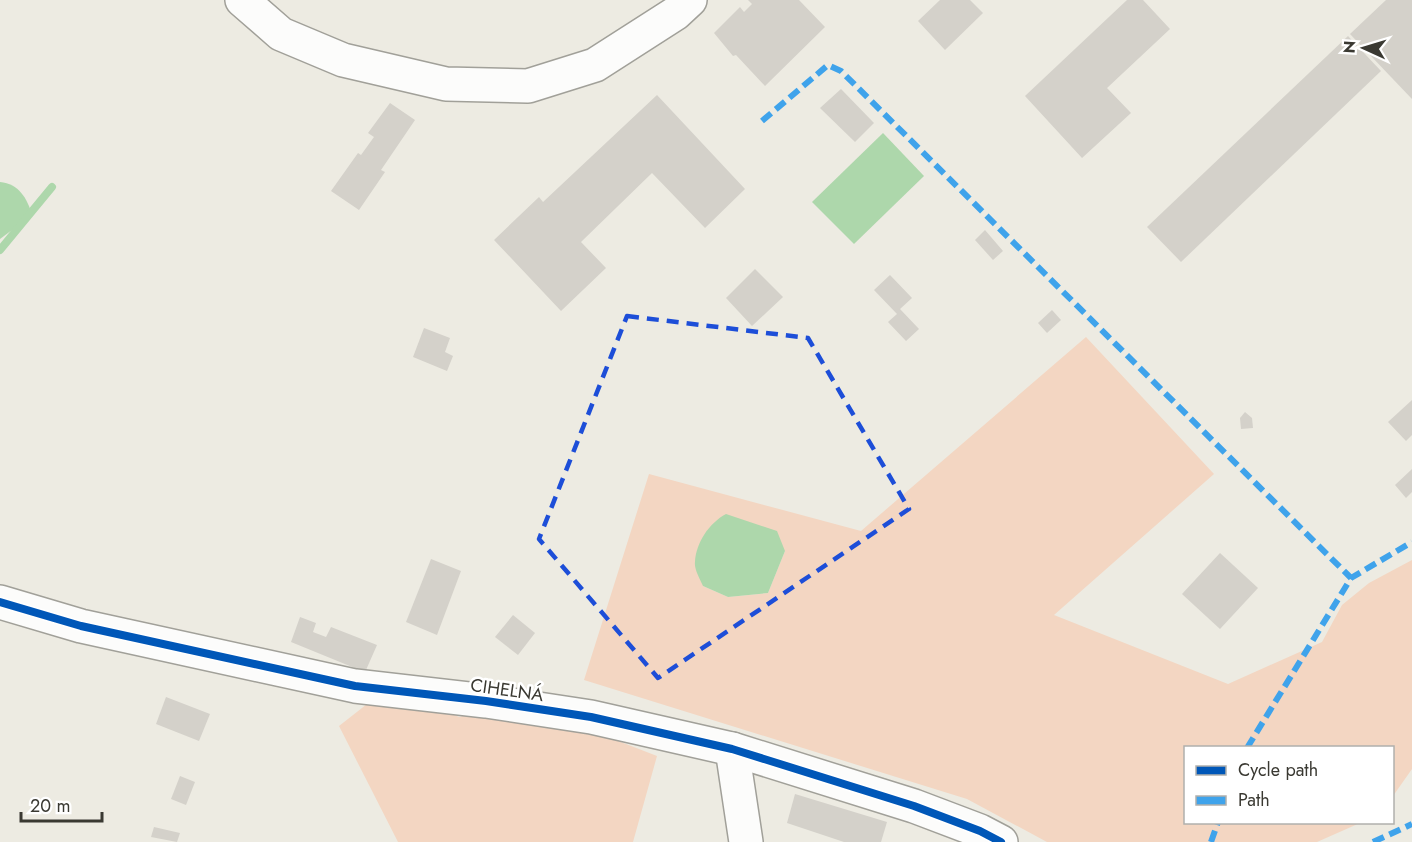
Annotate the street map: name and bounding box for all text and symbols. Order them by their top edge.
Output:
north arrow [1334,18,1394,78]
text: N [1338,40,1361,54]
street label: CIHELNÁ [469,672,545,708]
legend [1184,746,1394,824]
text: Cycle path [1238,757,1318,783]
scale bar [21,785,102,823]
text: Path [1238,787,1270,813]
text: 20 m [30,793,70,819]

